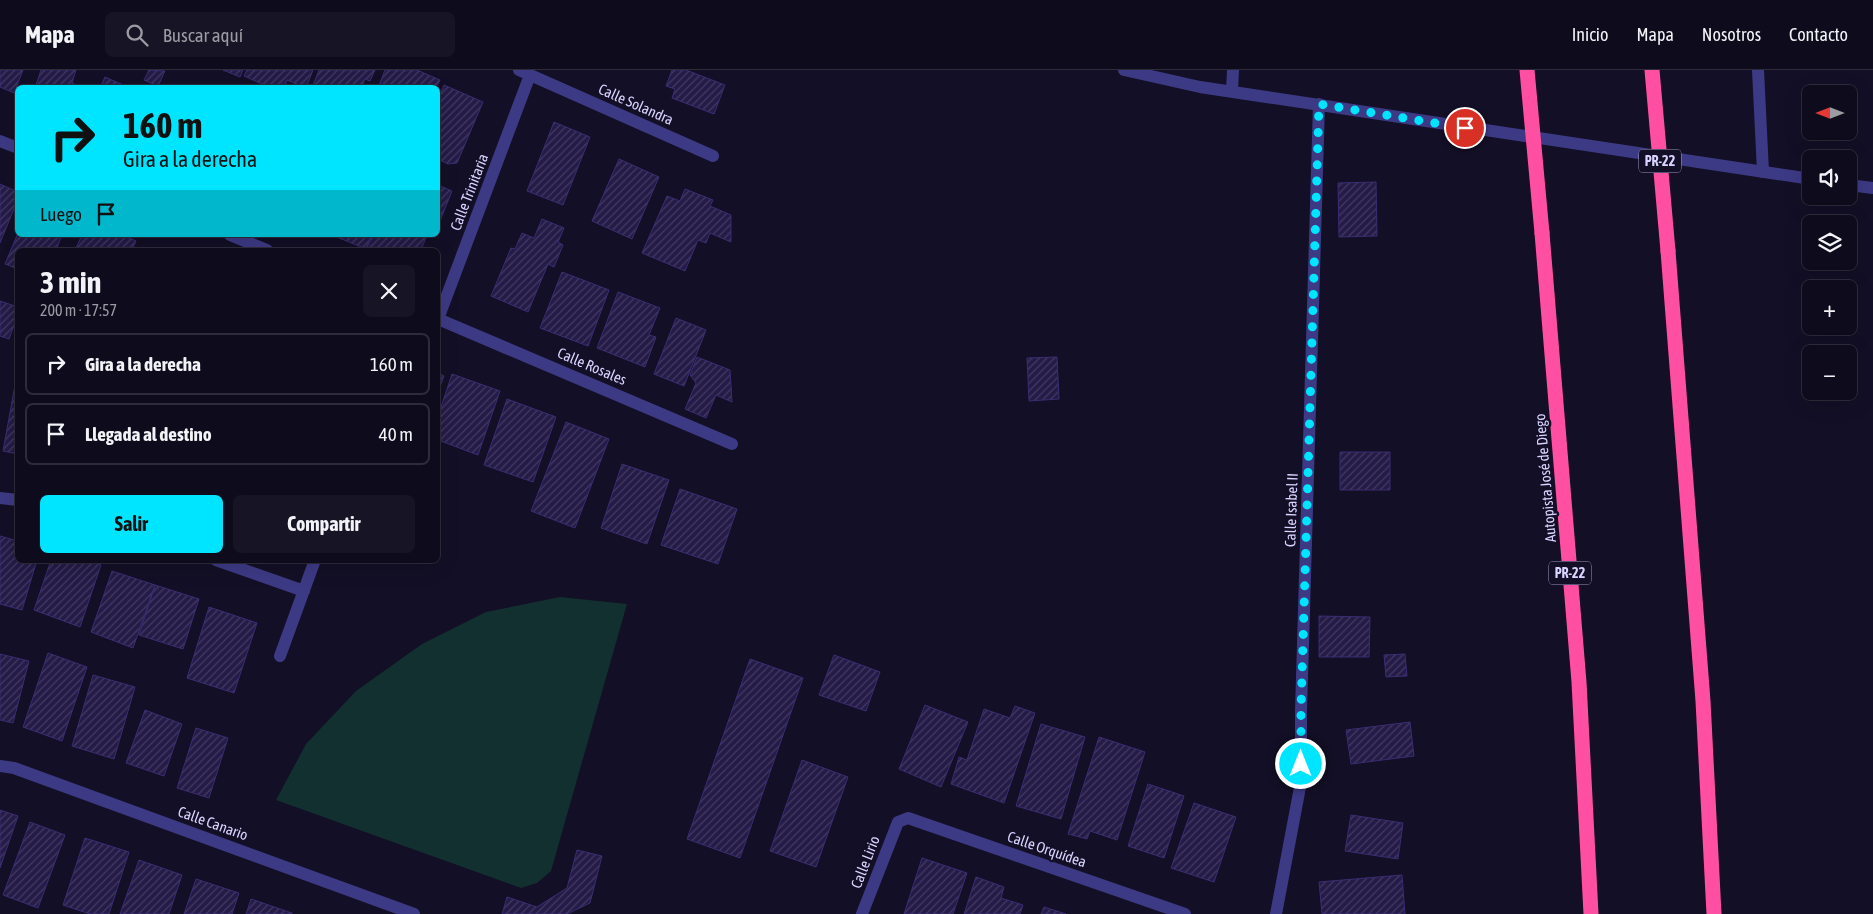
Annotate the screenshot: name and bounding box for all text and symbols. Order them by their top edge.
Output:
search box [105,12,455,57]
text: Mapa [25,21,75,48]
icon: search [123,21,151,49]
text: Buscar aquí [163,24,243,46]
text: Inicio [1572,24,1608,45]
text: Mapa [1636,24,1674,45]
text: Nosotros [1702,24,1761,45]
text: Contacto [1789,24,1848,45]
street label: Calle Solandra [596,80,676,128]
north arrow [1802,85,1858,140]
map controls [1802,85,1857,400]
icon: right [40,105,105,170]
text: 160 m [123,105,202,145]
pin [1444,107,1486,149]
icon: arrive [1451,114,1479,142]
text: Gira a la derecha [123,146,257,172]
road number: PR-22 [1639,150,1681,172]
button: sound [1802,150,1857,205]
street label: Calle Trinitaria [447,151,491,233]
icon: arrive [92,200,120,228]
text: Luego [40,203,82,225]
button: layers [1802,215,1857,270]
text: 3 min [40,265,101,299]
button: close [363,265,415,317]
button: + [1802,280,1857,335]
text: 200 m · 17:57 [40,301,117,319]
street label: Calle Rosales [555,344,629,388]
button: − [1802,345,1857,400]
icon: right [42,350,70,378]
text: Gira a la derecha [85,353,201,375]
text: 160 m [370,353,413,375]
street label: Autopista José de Diego [1531,413,1559,543]
icon: arrive [42,420,70,448]
text: Llegada al destino [85,423,212,445]
text: 40 m [379,423,413,445]
street label: Calle Isabel II [1281,473,1301,547]
button: Salir [40,495,223,553]
button: Compartir [233,495,415,553]
road number: PR-22 [1549,562,1591,584]
position arrow [1274,737,1326,789]
street label: Calle Canario [176,802,250,844]
street label: Calle Orquídea [1005,828,1089,870]
street label: Calle Lirio [847,833,883,891]

